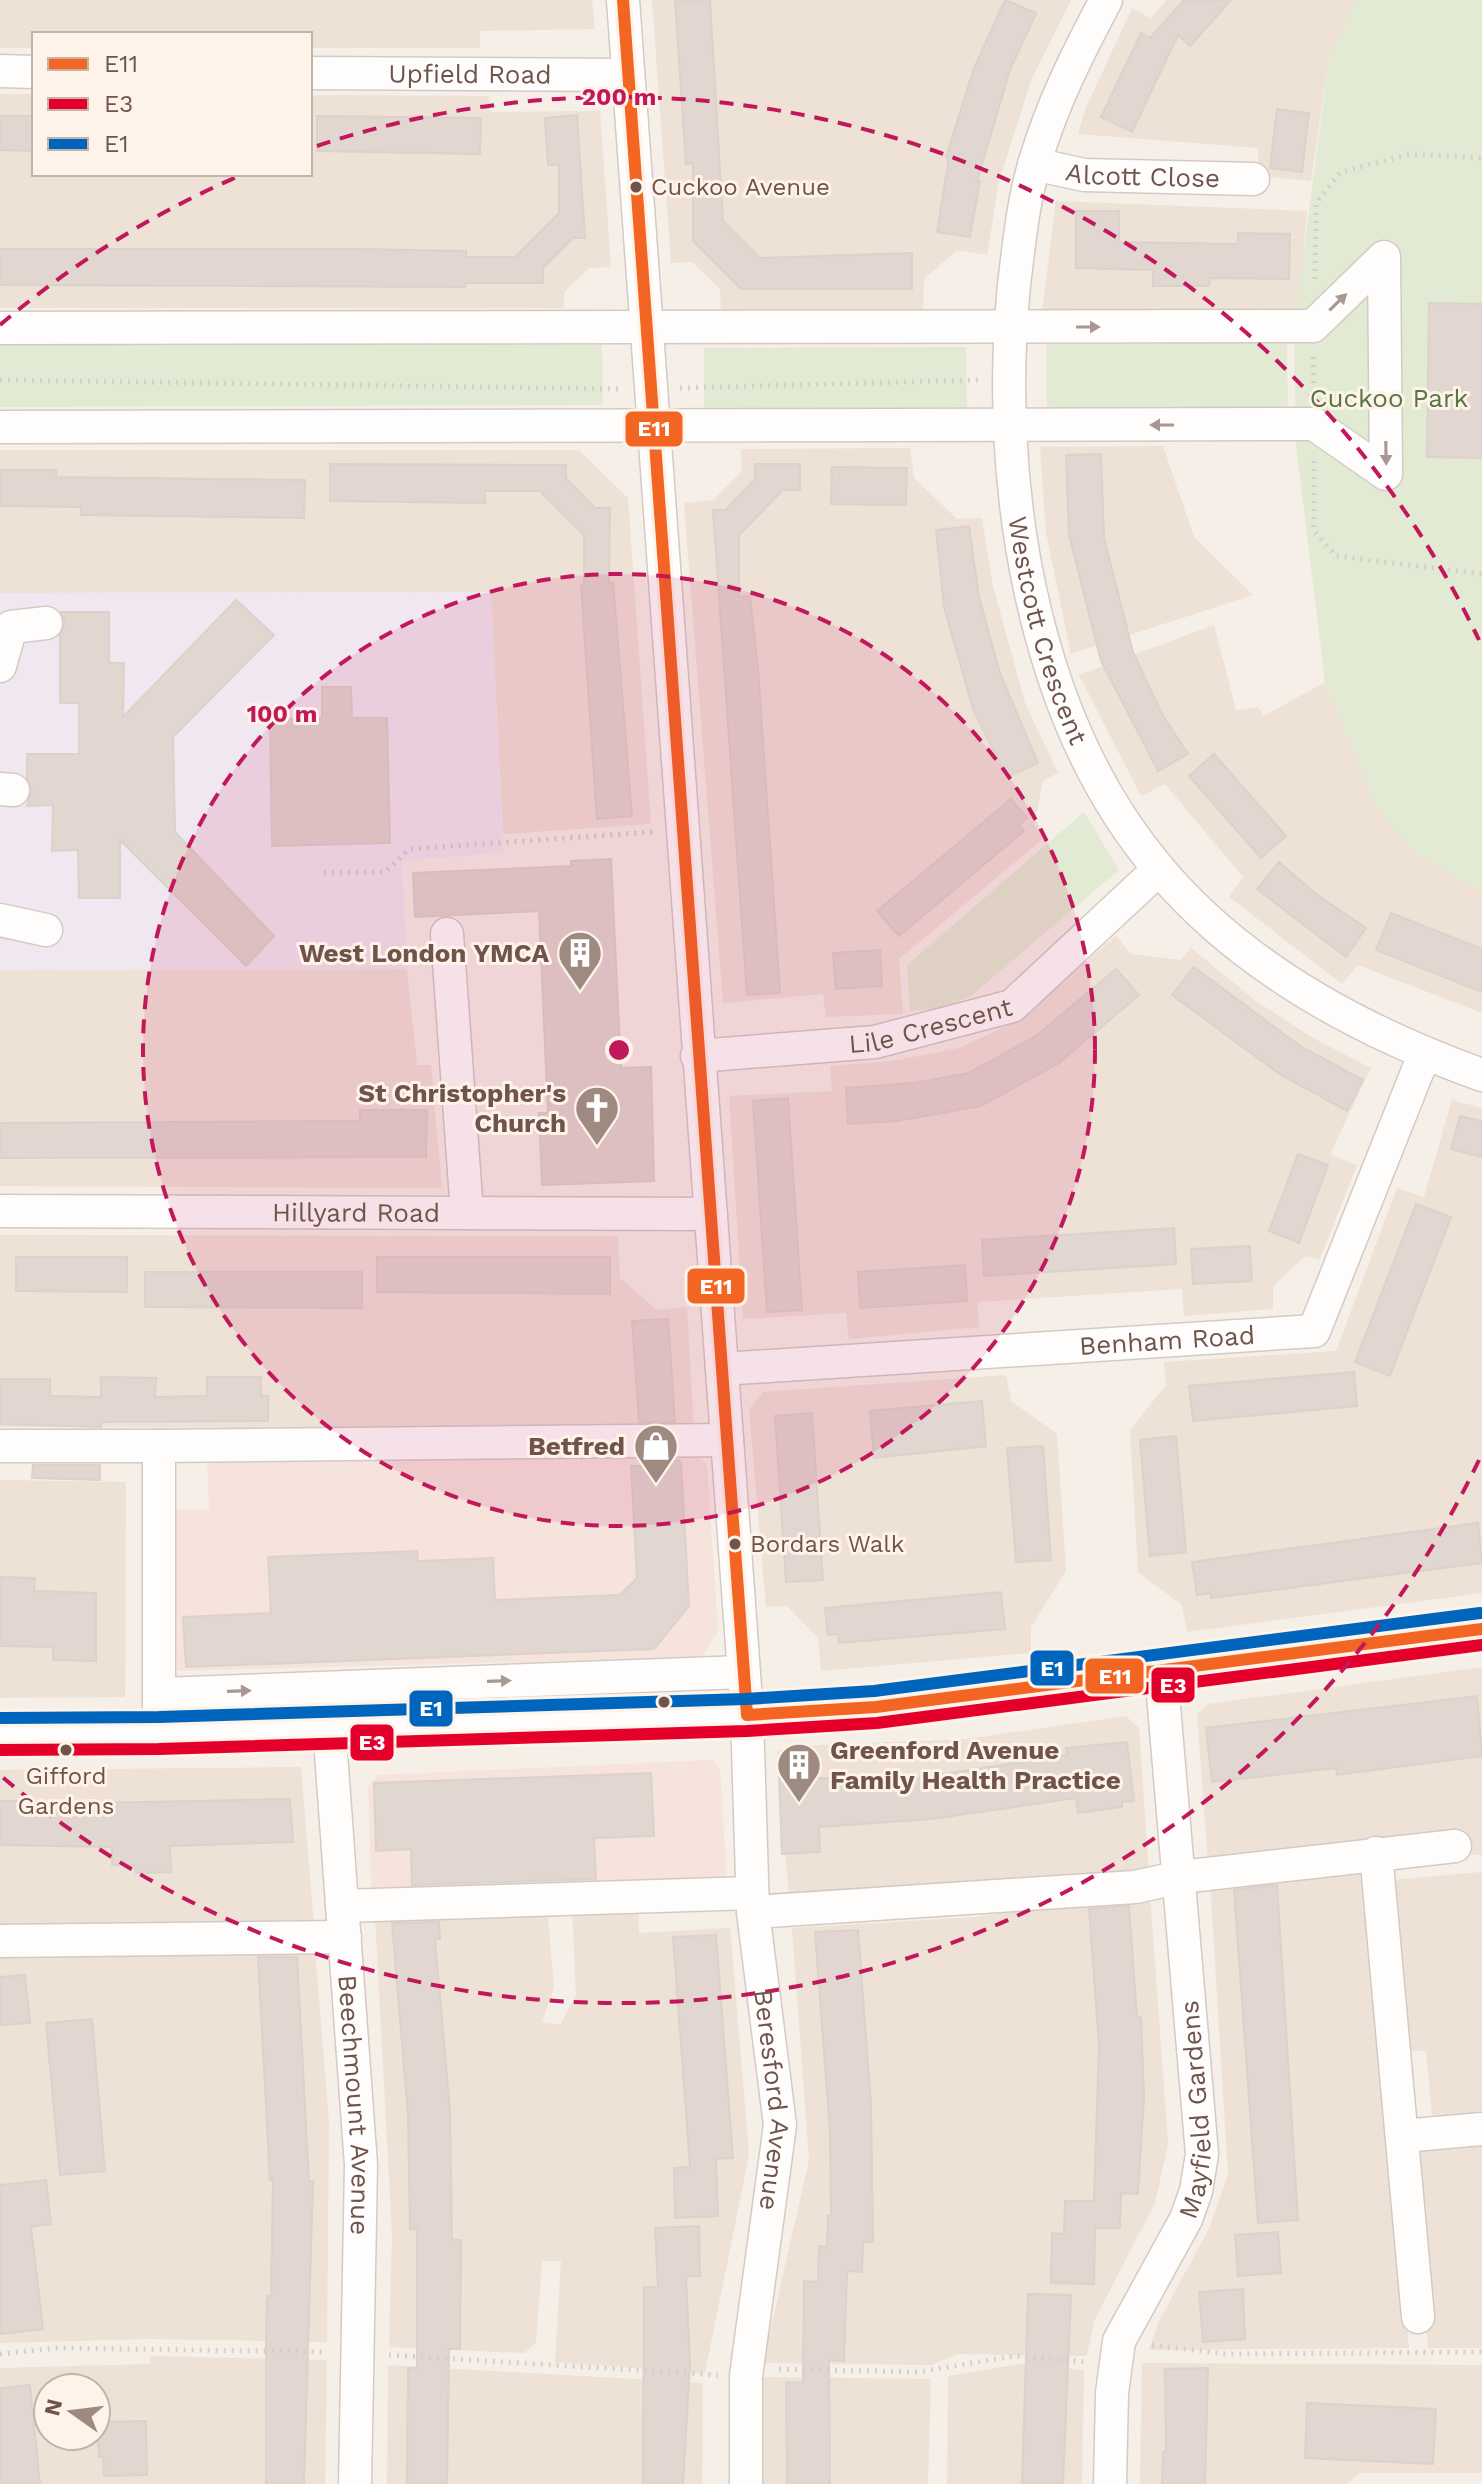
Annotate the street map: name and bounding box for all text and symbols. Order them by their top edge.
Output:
legend [32,32,312,176]
text: E11 [104,50,138,78]
street label: Upfield Road [388,58,552,90]
text: 200 m [582,83,656,111]
text: E3 [104,90,133,118]
text: E1 [104,130,129,158]
street label: Alcott Close [1063,156,1220,193]
place label: Cuckoo Avenue [651,173,830,201]
marker: Cuckoo Avenue [628,179,644,195]
one-way arrow [1328,293,1347,312]
one-way arrow [1076,321,1101,334]
park label: Cuckoo Park [1310,383,1469,413]
line badge: E11 [624,410,684,448]
text: E11 [638,416,670,441]
one-way arrow [1149,419,1174,431]
one-way arrow [1380,441,1392,466]
street label: Westcott Crescent [1003,514,1094,749]
text: 100 m [247,700,317,728]
building icon: West London YMCA [556,929,604,992]
place label: West London YMCA [299,938,549,968]
street label: Lile Crescent [848,992,1015,1059]
centre of rings [605,1036,633,1064]
place label: St Christopher's Church [358,1078,566,1138]
church icon: St Christopher's Church [573,1084,621,1147]
street label: Hillyard Road [272,1197,440,1228]
line badge: E11 [686,1267,746,1305]
text: E11 [700,1274,732,1299]
street label: Benham Road [1078,1320,1256,1361]
shop icon: Betfred [632,1422,680,1485]
place label: Betfred [528,1431,625,1461]
place label: Bordars Walk [750,1530,905,1558]
marker: Bordars Walk [727,1536,743,1552]
line badge: E1 [1029,1649,1075,1687]
text: E1 [1040,1656,1064,1681]
line badge: E11 [1084,1657,1145,1695]
text: E11 [1099,1664,1131,1689]
line badge: E3 [1150,1666,1196,1704]
text: E3 [1160,1673,1186,1698]
one-way arrow [487,1675,512,1688]
one-way arrow [227,1684,252,1697]
line badge: E1 [408,1689,454,1728]
unlabelled marker [656,1694,672,1710]
text: E1 [419,1696,443,1721]
line badge: E3 [349,1723,395,1762]
text: E3 [359,1730,385,1755]
place label: Greenford Avenue Family Health Practice [830,1735,1121,1795]
building icon: Greenford Avenue Family Health Practice [775,1741,823,1804]
marker: Gifford Gardens [58,1742,74,1758]
place label: Gifford Gardens [18,1762,114,1820]
street label: Beechmount Avenue [332,1974,376,2236]
street label: Beresford Avenue [748,1988,796,2212]
street label: Mayfield Gardens [1172,1999,1217,2223]
north arrow [32,2372,112,2452]
text: N [39,2396,67,2418]

